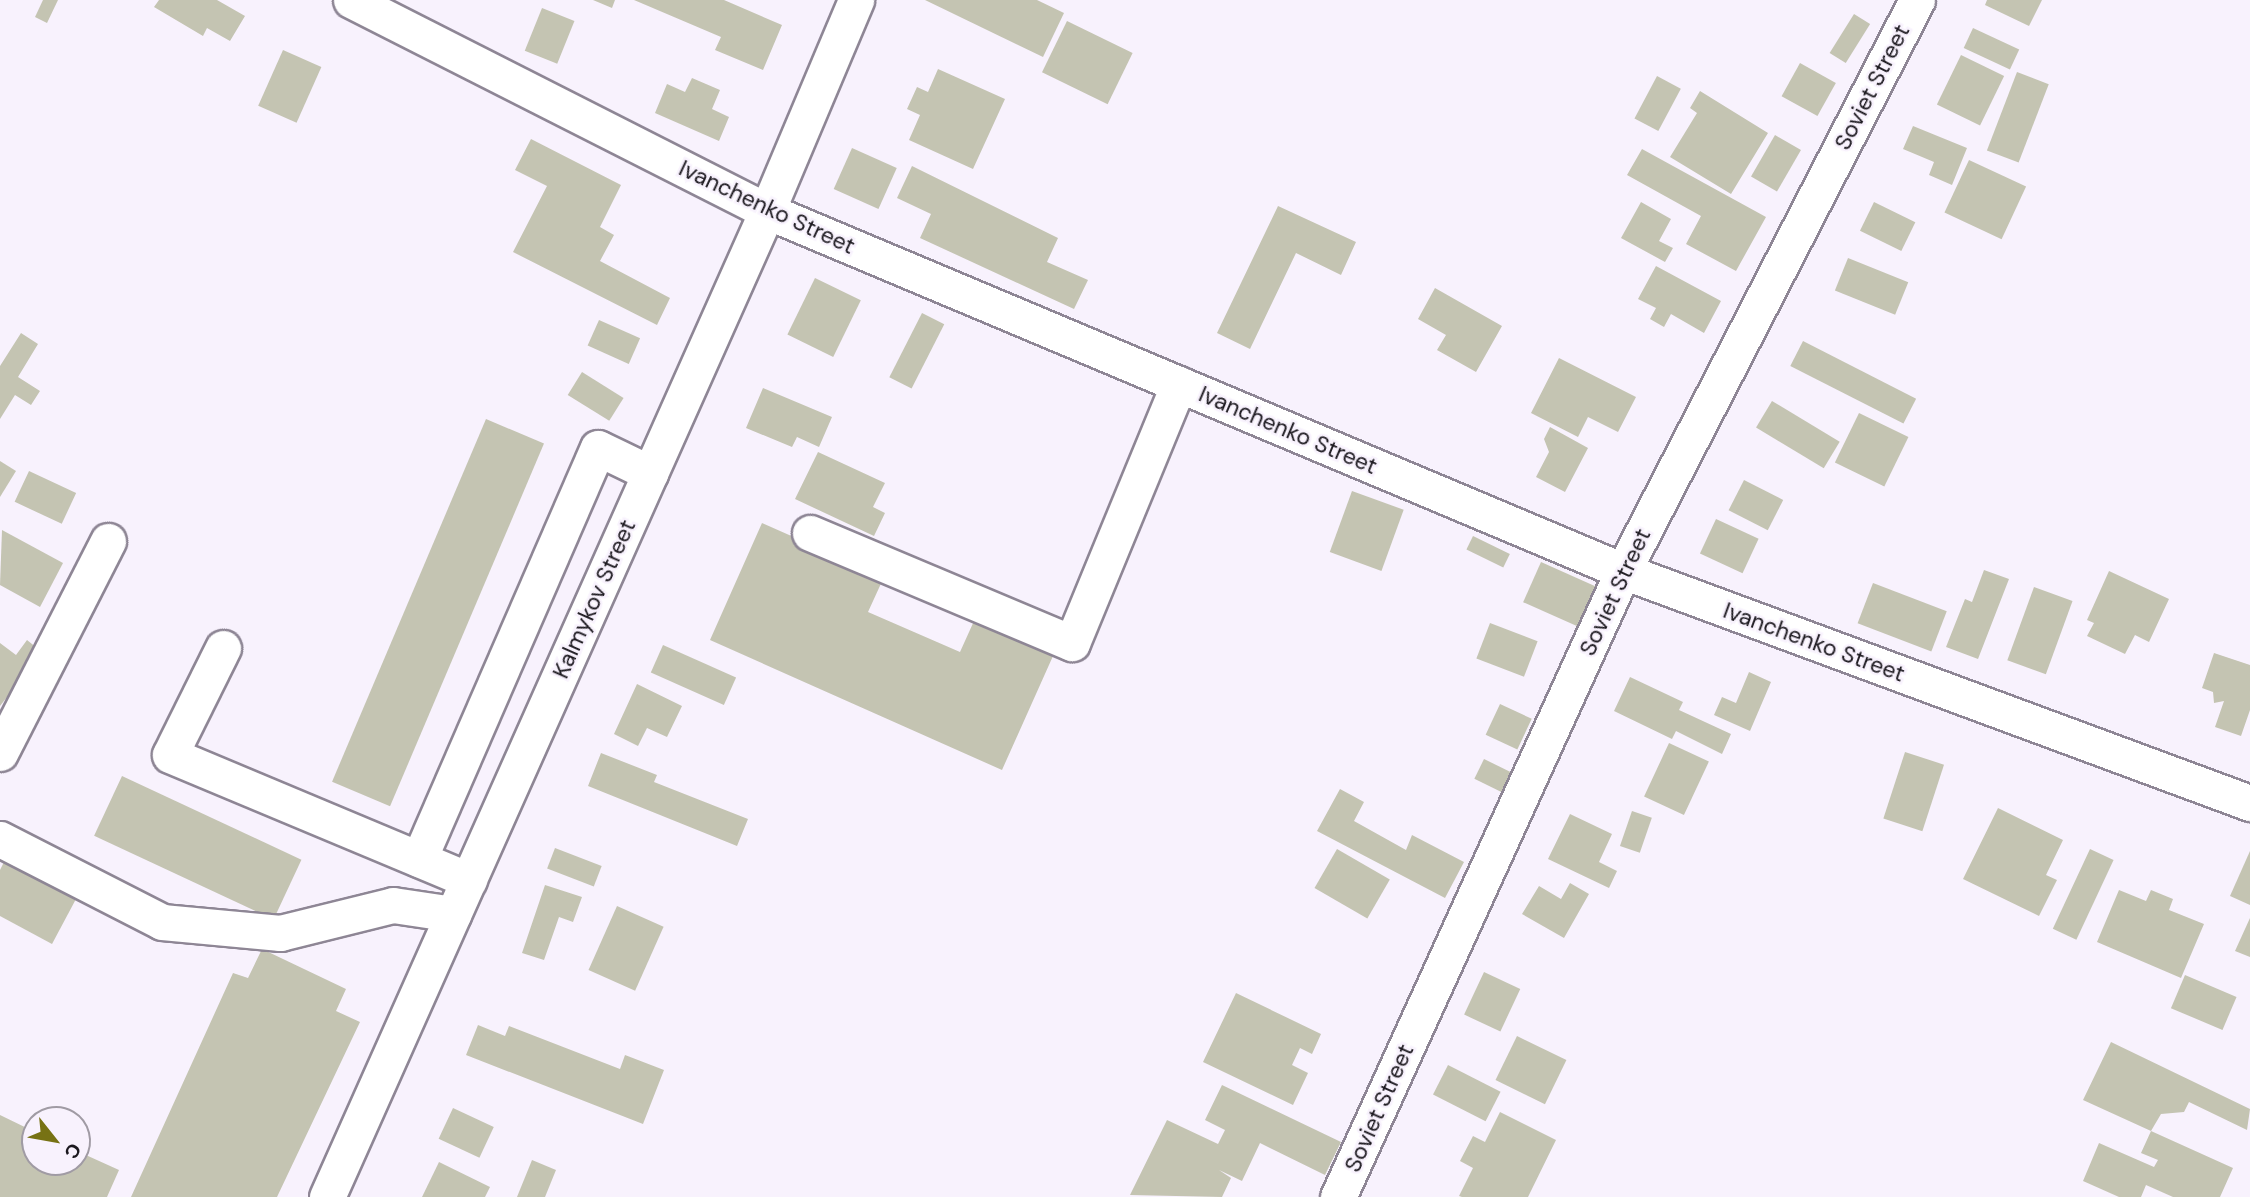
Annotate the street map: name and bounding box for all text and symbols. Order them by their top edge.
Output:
street label: Soviet Street [1829,20,1915,154]
street label: Ivanchenko Street [675,154,859,260]
street label: Ivanchenko Street [1195,380,1381,480]
street label: Kalmykov Street [547,515,641,683]
street label: Soviet Street [1574,524,1656,660]
street label: Ivanchenko Street [1720,596,1908,688]
street label: Soviet Street [1339,1040,1419,1176]
north arrow [21,1106,91,1176]
text: С [58,1139,87,1163]

